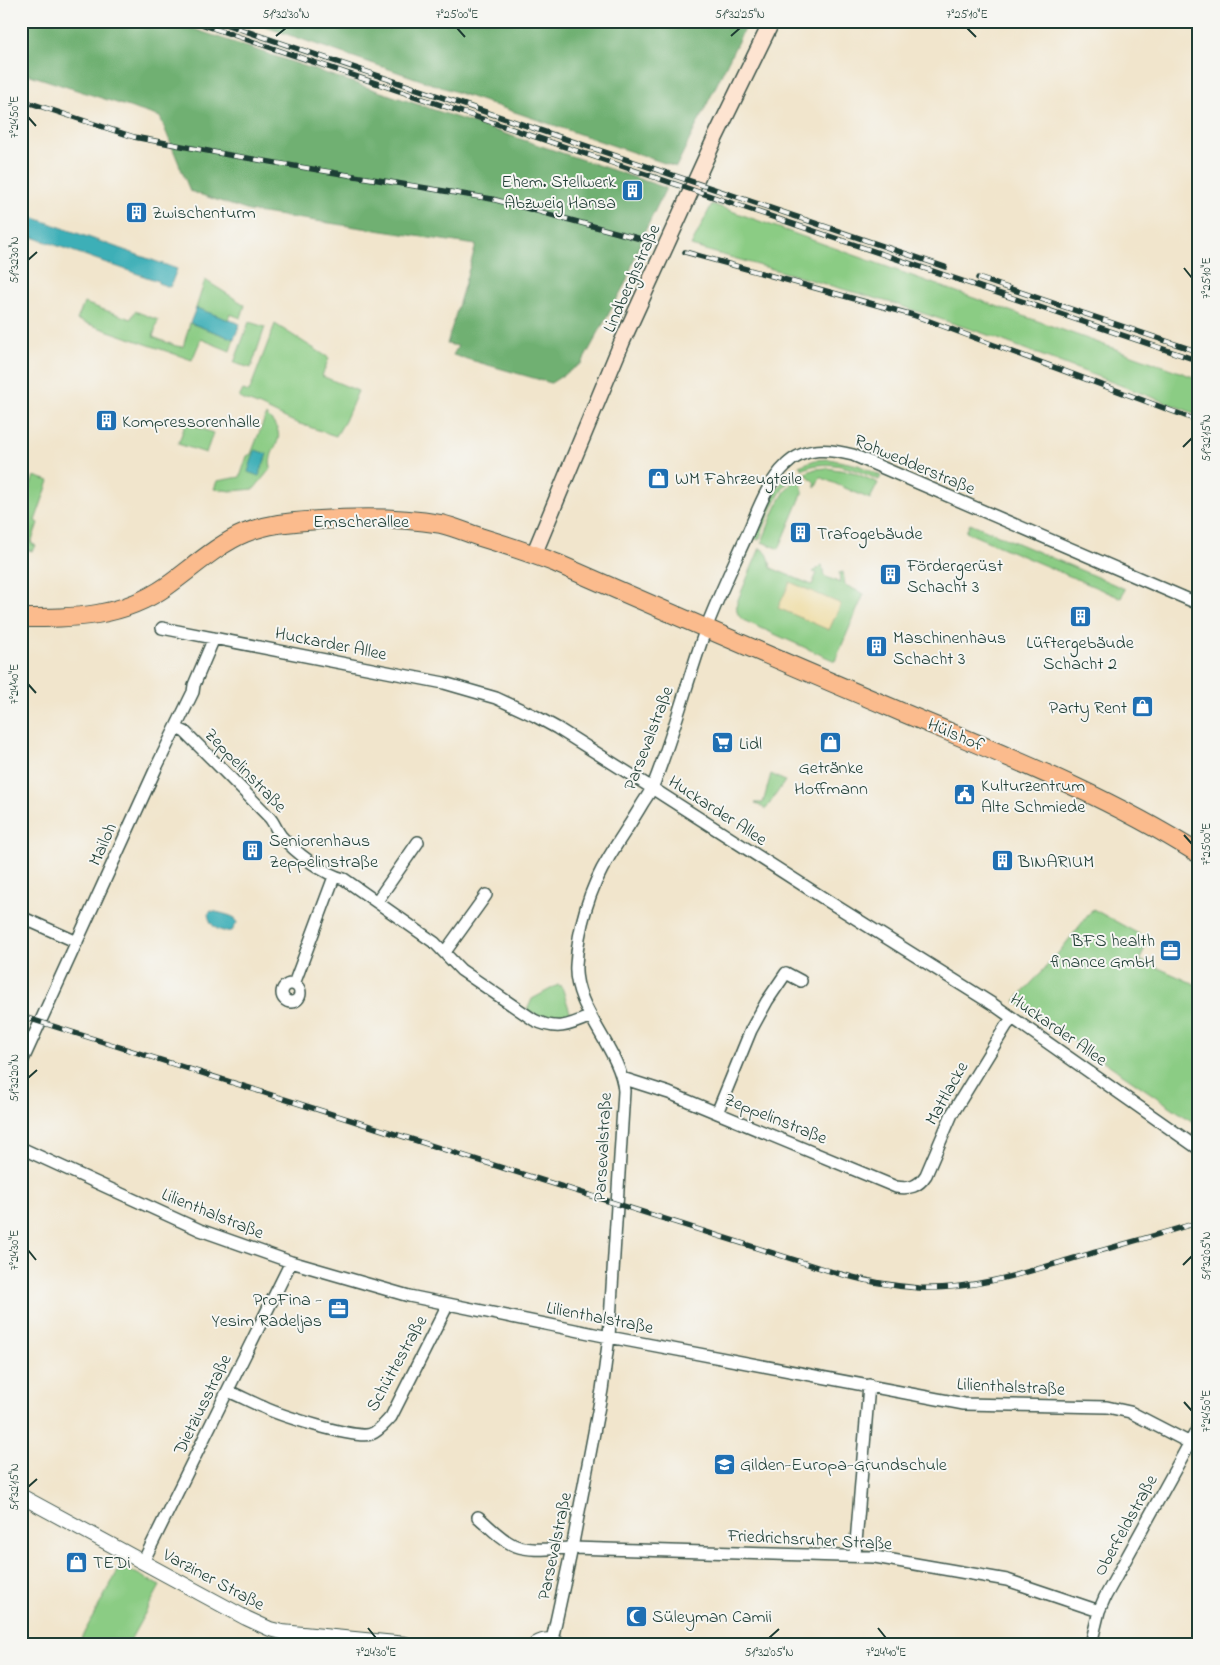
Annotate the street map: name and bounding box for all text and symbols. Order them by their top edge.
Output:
text: 51°32'30"N [262,6,310,24]
text: 7°25'00"E [436,6,478,24]
text: 51°32'25"N [715,6,765,24]
text: 7°25'10"E [946,6,988,24]
text: 7°24'50"E [6,96,24,138]
place label: Ehem. Stellwerk Abzweig Hansa [501,170,616,218]
building icon: Ehem. Stellwerk Abzweig Hansa [620,179,644,203]
building icon: Zwischenturm [124,200,148,224]
place label: Zwischenturm [152,201,256,227]
street label: Lindberghstraße [597,220,670,337]
text: 51°32'30"N [6,236,24,284]
text: 7°25'10"E [1198,257,1216,299]
building icon: Kompressorenhalle [94,409,118,433]
place label: Kompressorenhalle [122,410,261,436]
text: 51°32'15"N [1198,414,1216,462]
street label: Rohwedderstraße [850,429,980,503]
shop icon: WM Fahrzeugteile [647,466,671,490]
place label: WM Fahrzeugteile [675,467,803,494]
street label: Emscherallee [313,510,410,536]
building icon: Trafogebäude [789,521,813,545]
place label: Trafogebäude [817,522,923,549]
place label: Fördergerüst Schacht 3 [906,554,1003,601]
building icon: Fördergerüst Schacht 3 [879,563,903,587]
building icon: Lüftergebäude Schacht 2 [1068,605,1092,629]
street label: Huckarder Allee [272,621,390,669]
place label: Maschinenhaus Schacht 3 [893,626,1006,673]
place label: Lüftergebäude Schacht 2 [1026,631,1135,678]
building icon: Maschinenhaus Schacht 3 [865,635,889,659]
text: 7°24'40"E [6,664,24,704]
street label: Parsevalstraße [618,682,682,795]
shop icon: Party Rent [1131,695,1155,719]
place label: Party Rent [1049,696,1127,722]
street label: Hülshof [923,712,988,760]
street label: Zeppelinstraße [197,723,292,820]
shop icon: Getränke Hoffmann [819,730,843,754]
supermarket icon: Lidl [711,731,735,755]
place label: Lidl [739,732,762,758]
place label: Getränke Hoffmann [794,756,868,803]
street label: Huckarder Allee [662,770,772,854]
place label: Kulturzentrum Alte Schmiede [981,774,1086,821]
public building icon: Kulturzentrum Alte Schmiede [953,783,977,807]
street label: Mailoh [83,819,125,870]
text: 7°25'00"E [1198,823,1216,865]
place label: Seniorenhaus Zeppelinstraße [269,829,379,876]
building icon: Seniorenhaus Zeppelinstraße [241,838,265,862]
building icon: BINARIUM [990,849,1014,873]
place label: BINARIUM [1017,850,1094,876]
place label: BFS health finance GmbH [1050,929,1155,976]
office icon: BFS health finance GmbH [1159,938,1183,962]
street label: Huckarder Allee [1004,987,1113,1074]
text: 51°32'20"N [6,1054,24,1102]
street label: Mattlacke [920,1056,976,1131]
street label: Zeppelinstraße [720,1087,832,1153]
street label: Parsevalstraße [588,1091,620,1202]
street label: Lilienthalstraße [157,1182,268,1248]
text: 7°24'30"E [6,1230,24,1270]
text: 51°32'05"N [1198,1231,1216,1281]
place label: ProFina - Yesim Radeljas [211,1288,322,1335]
street label: Lilienthalstraße [544,1296,656,1342]
office icon: ProFina - Yesim Radeljas [326,1297,350,1321]
street label: Schüttestraße [361,1310,435,1417]
street label: Dietziusstraße [168,1349,240,1460]
street label: Lilienthalstraße [956,1372,1067,1404]
text: 7°24'50"E [1198,1390,1216,1432]
school or university icon: Gilden-Europa-Grundschule [712,1452,736,1476]
place label: Gilden-Europa-Grundschule [740,1453,948,1479]
text: 51°32'15"N [6,1463,24,1511]
street label: Oberfeldstraße [1088,1470,1166,1581]
street label: Parsevalstraße [532,1489,580,1603]
street label: Friedrichsruher Straße [726,1524,894,1558]
street label: Varziner Straße [157,1543,269,1619]
shop icon: TEDi [65,1550,89,1574]
place label: TEDi [93,1551,131,1577]
mosque icon: Süleyman Camii [624,1604,648,1628]
place label: Süleyman Camii [652,1605,772,1631]
text: 7°24'30"E [356,1644,396,1662]
text: 51°32'05"N [744,1644,794,1662]
text: 7°24'40"E [866,1644,906,1662]

